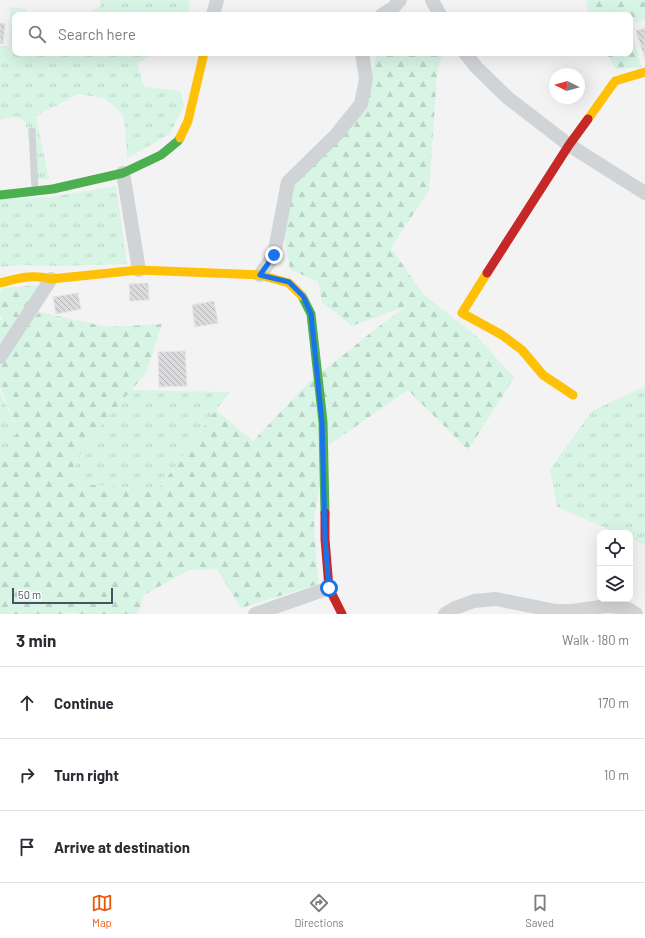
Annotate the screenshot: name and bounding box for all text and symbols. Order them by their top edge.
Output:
search box [12,12,633,56]
icon: search [26,23,48,45]
text: Search here [58,25,136,43]
north arrow [549,68,585,104]
route end [265,246,283,264]
map controls [597,530,633,602]
button: locate [597,530,633,566]
button: layers [597,566,633,602]
route start [320,579,338,597]
scale bar [12,586,113,605]
text: 50 m [18,588,41,601]
text: 3 min [16,630,56,650]
text: Walk · 180 m [562,632,629,648]
icon: ahead [16,692,38,714]
text: Continue [54,694,114,712]
text: 170 m [598,695,629,711]
icon: right [16,764,38,786]
text: Turn right [54,766,119,784]
text: 10 m [604,767,629,783]
icon: arrive [16,836,38,858]
text: Arrive at destination [54,838,190,856]
tab: Map [91,892,113,929]
tab: Directions [294,892,344,929]
tab: Saved [525,892,554,929]

